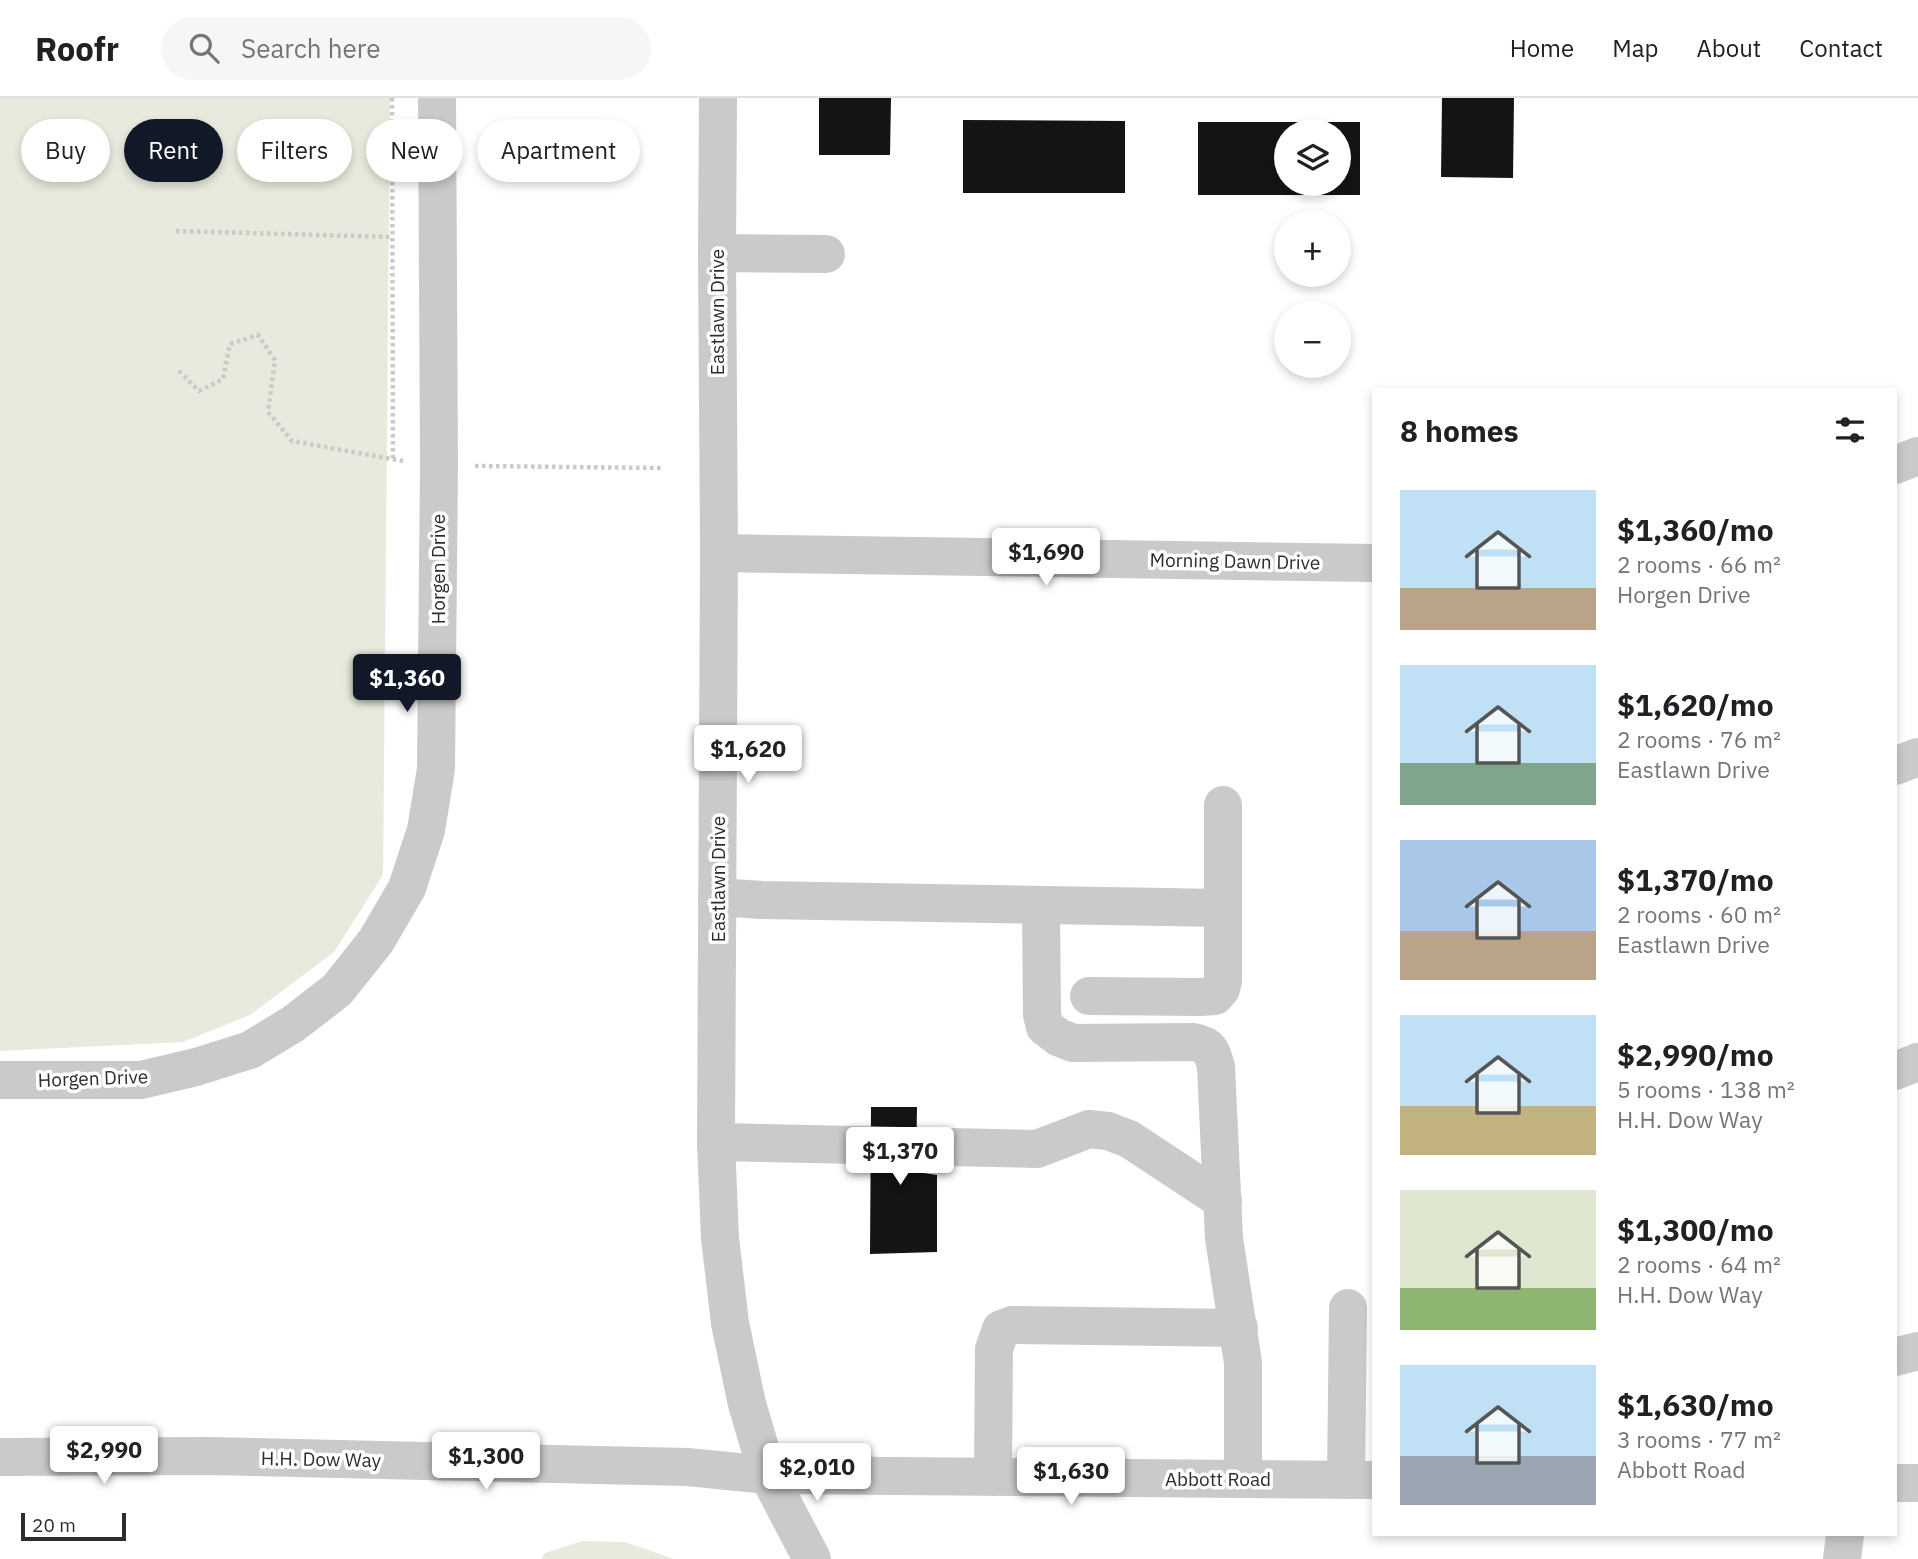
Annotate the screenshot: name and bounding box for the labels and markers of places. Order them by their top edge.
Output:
pin: $1,690 [989,528,1103,588]
pin: $1,360 [350,654,464,714]
pin: $1,620 [691,726,805,785]
pin: $1,370 [843,1128,957,1187]
pin: $2,990 [47,1426,161,1486]
pin: $1,300 [429,1432,543,1492]
pin: $2,010 [760,1444,874,1503]
pin: $1,630 [1014,1448,1128,1507]

